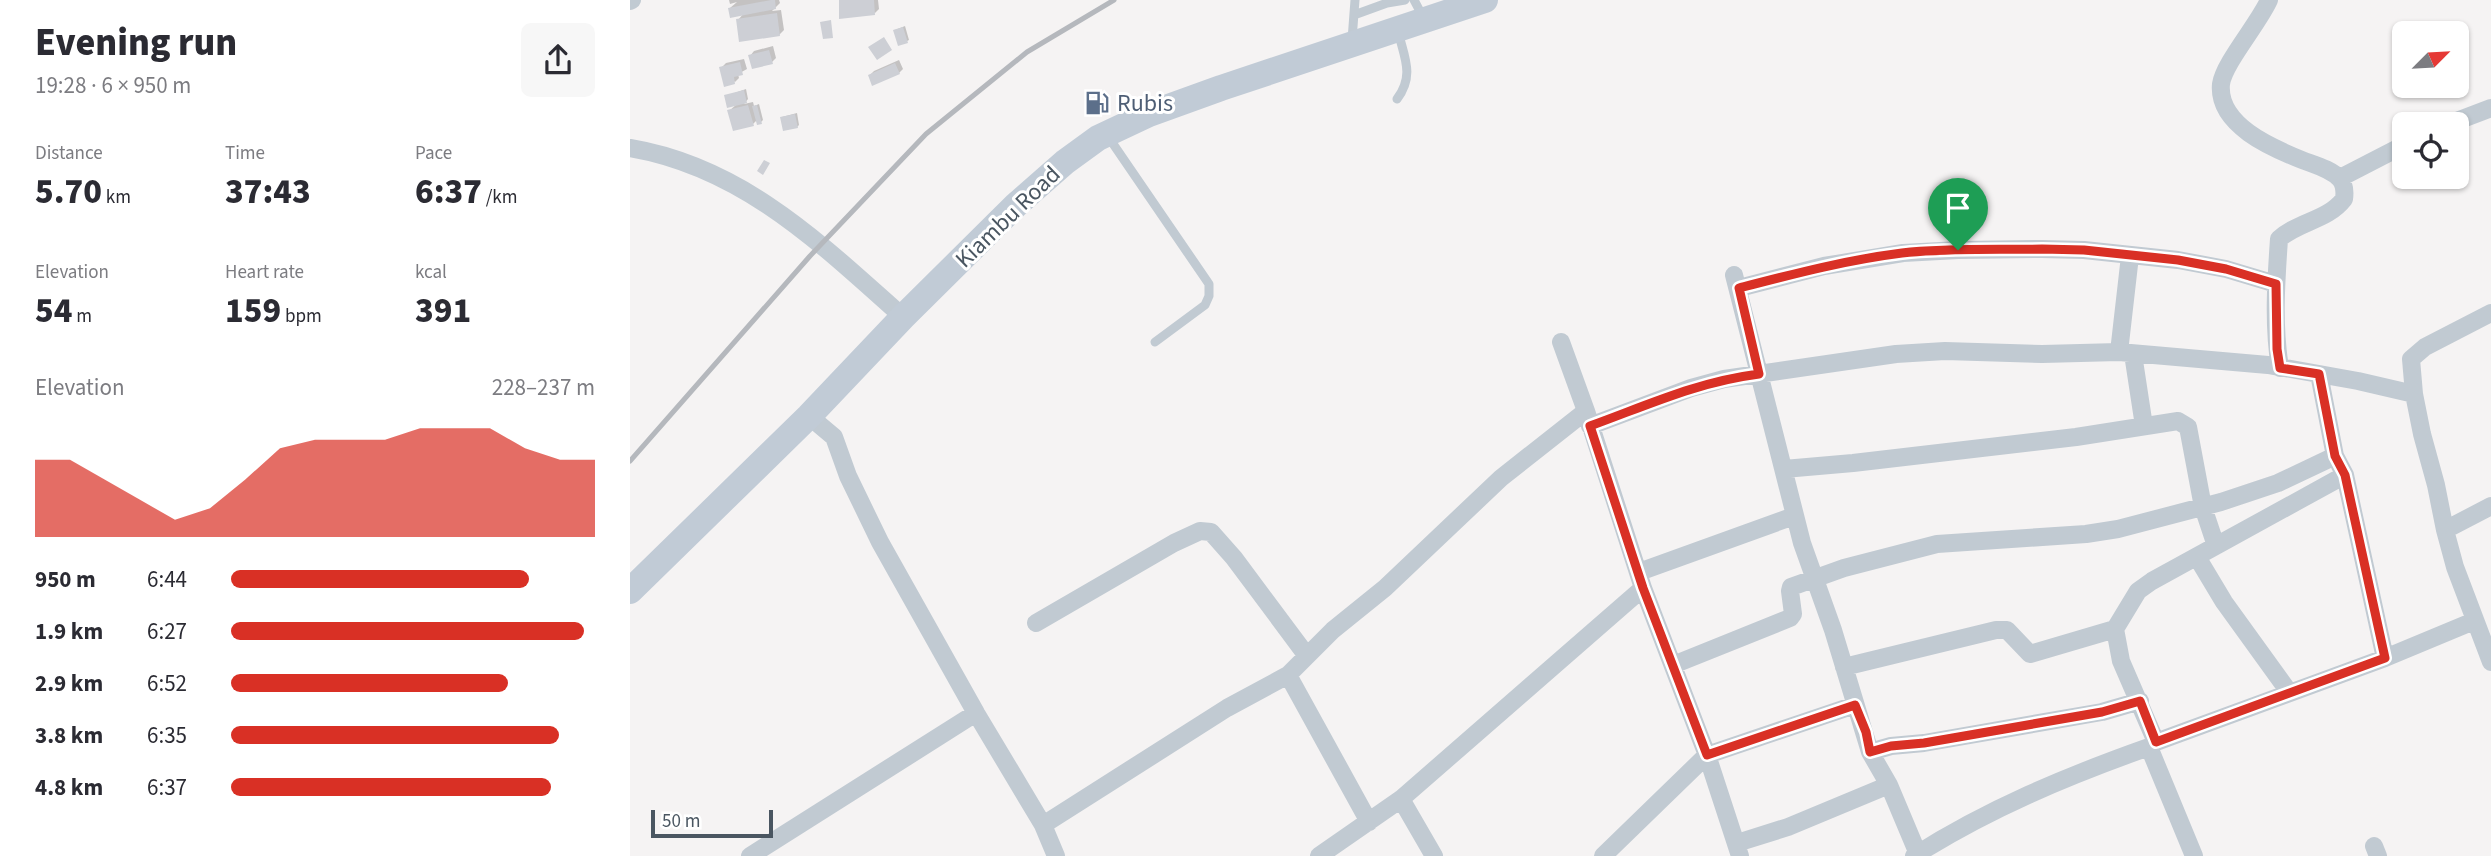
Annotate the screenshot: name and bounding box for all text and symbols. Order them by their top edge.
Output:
text: Evening run [35,16,237,70]
north arrow [2392,21,2469,98]
map controls [2392,21,2469,189]
button: share [521,23,595,97]
text: 19:28 · 6 × 950 m [35,69,191,102]
place label: Rubis [1117,86,1173,121]
fuel station icon: Rubis [1083,89,1111,117]
button: locate [2392,112,2469,189]
text: Distance [35,140,103,167]
text: Time [225,140,265,167]
text: Pace [415,140,452,167]
street label: Kiambu Road [947,158,1069,276]
text: 5.70 [35,167,102,217]
text: 37:43 [225,167,311,217]
text: 6:37 [415,167,482,217]
pin [1928,178,1988,250]
text: km [102,184,131,211]
text: /km [482,184,518,211]
icon: arrive [1939,189,1977,227]
text: Elevation [35,259,109,286]
text: Heart rate [225,259,304,286]
text: kcal [415,259,447,286]
text: 54 [35,286,72,336]
text: 159 [225,286,281,336]
text: 391 [415,286,471,336]
text: m [72,303,92,330]
text: bpm [281,303,322,330]
text: Elevation [35,371,125,404]
text: 228–237 m [492,371,595,404]
text: 950 m [35,563,96,596]
text: 6:44 [147,563,187,596]
text: 1.9 km [35,615,103,648]
text: 6:27 [147,615,187,648]
text: 2.9 km [35,667,103,700]
text: 6:52 [147,667,187,700]
text: 3.8 km [35,719,103,752]
text: 6:35 [147,719,187,752]
text: 4.8 km [35,771,103,804]
text: 6:37 [147,771,187,804]
scale bar [651,807,774,839]
text: 50 m [662,808,700,835]

